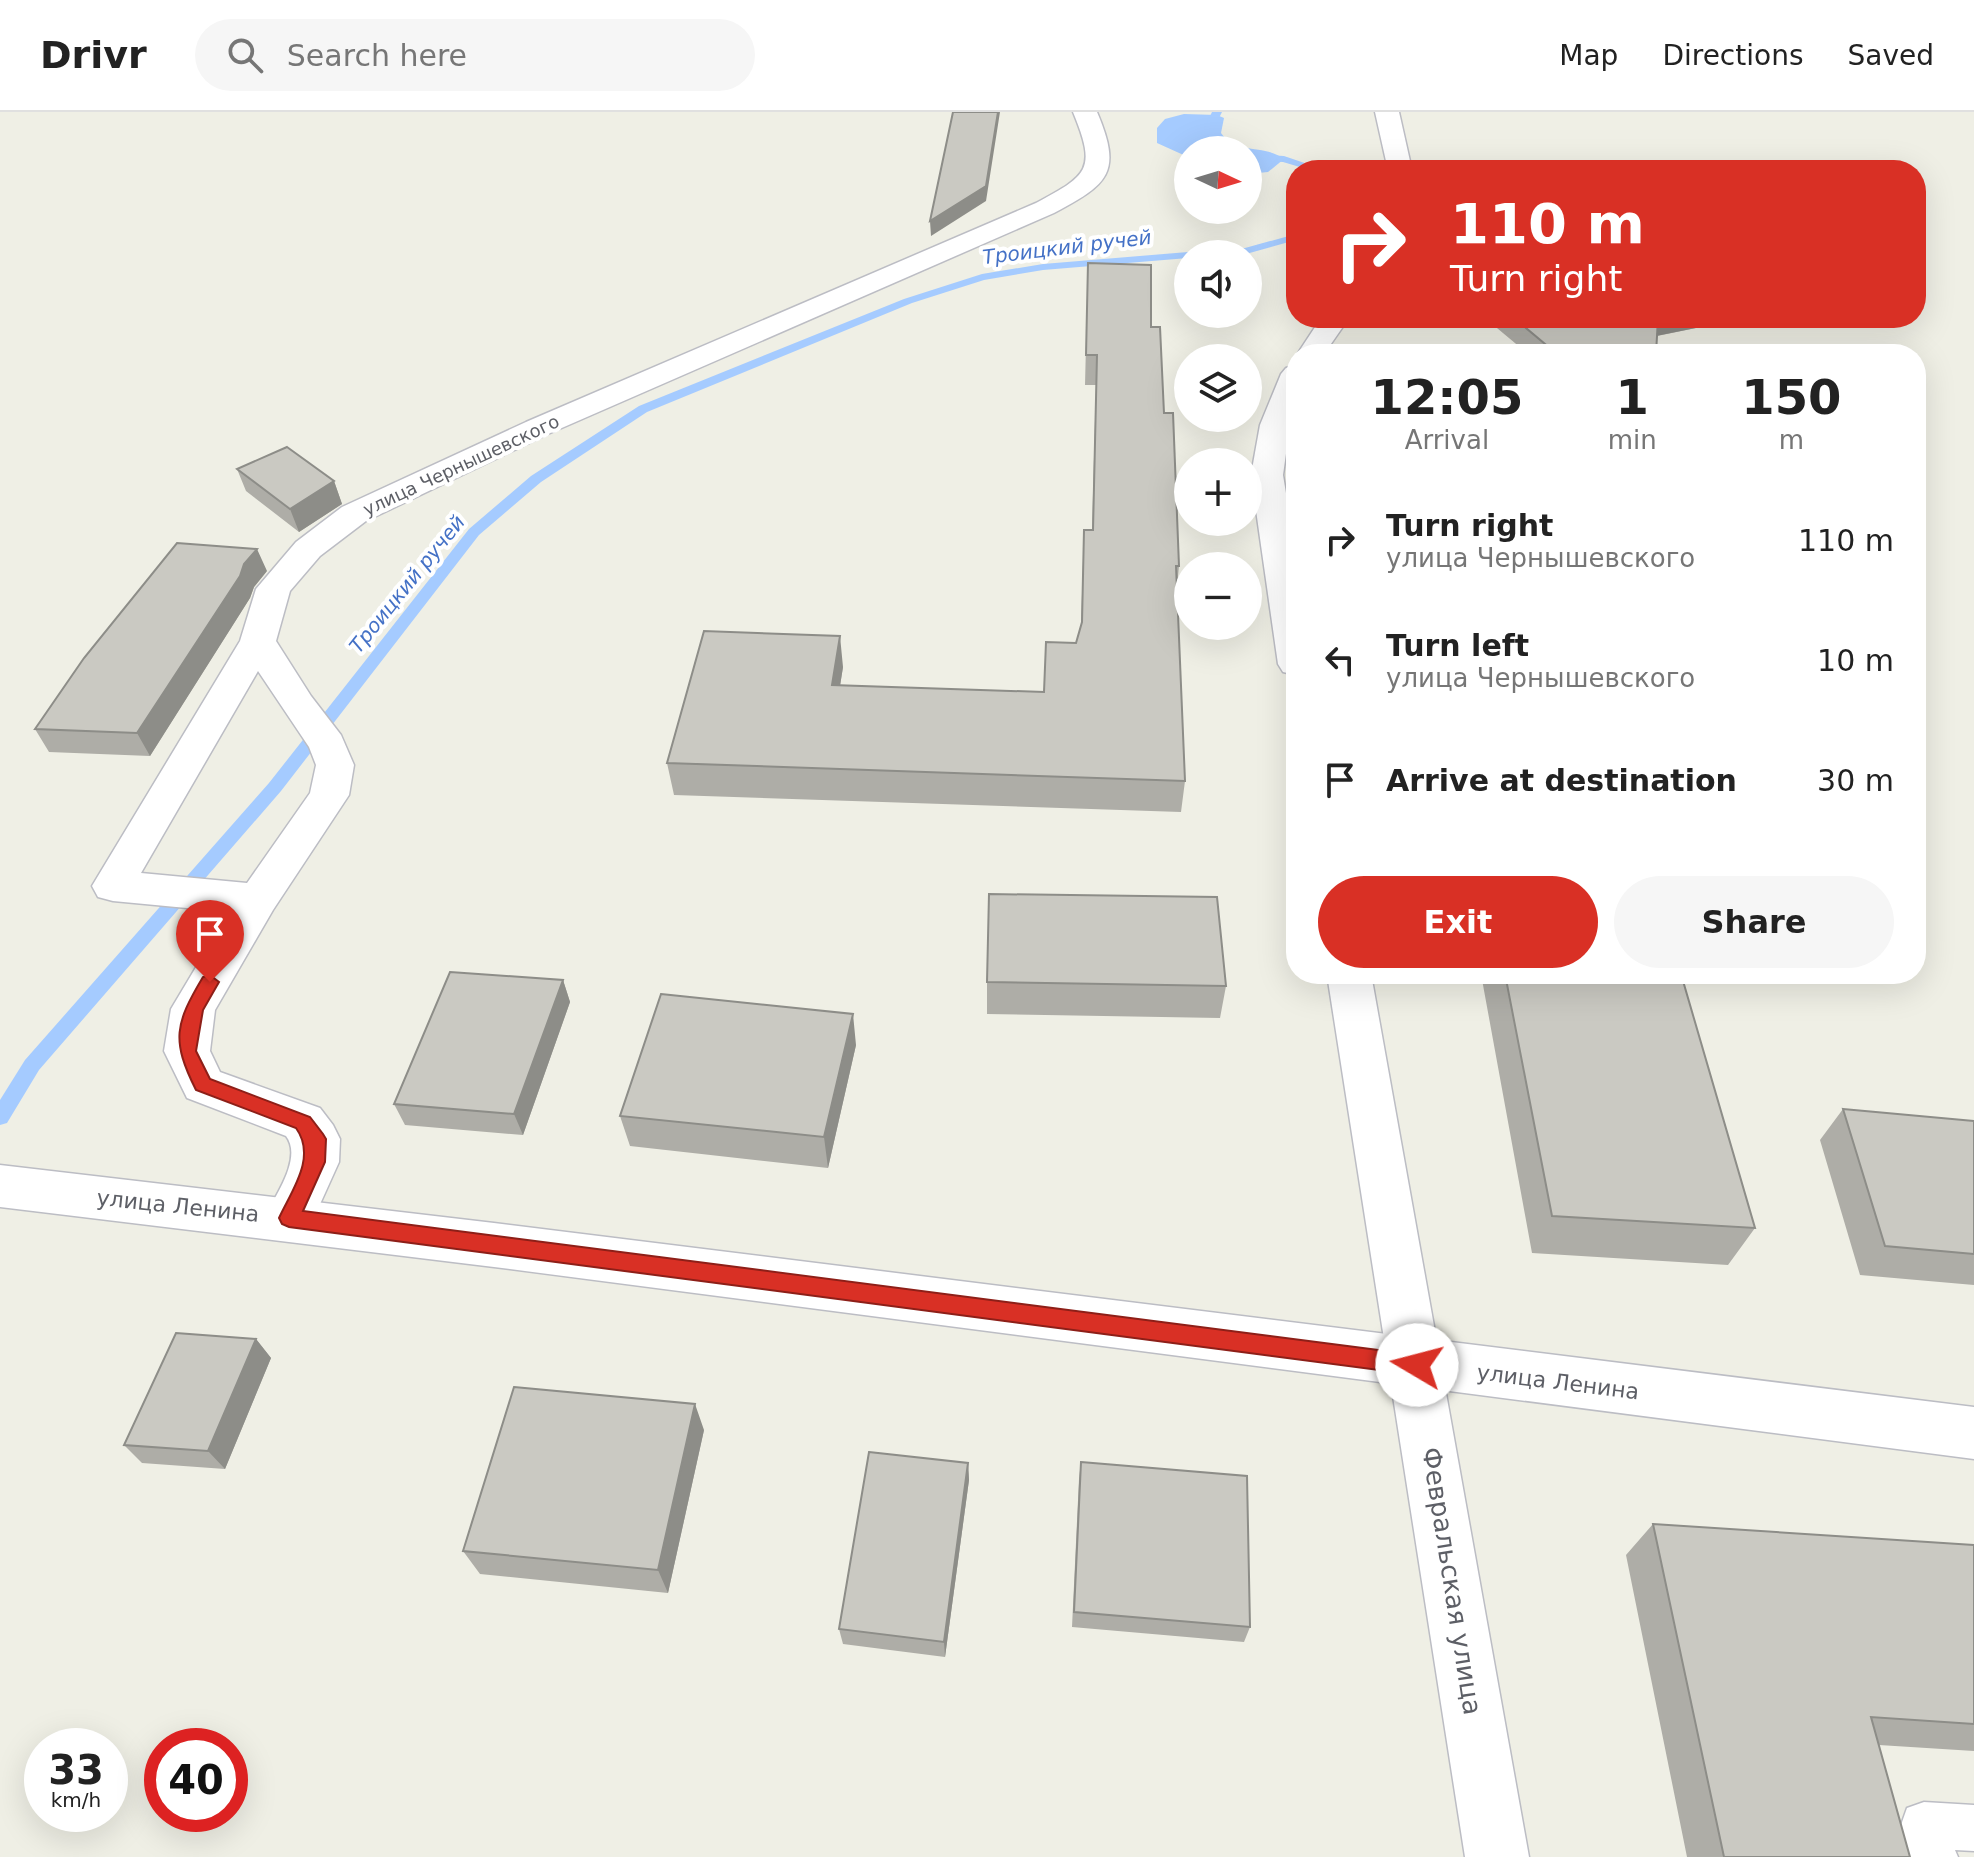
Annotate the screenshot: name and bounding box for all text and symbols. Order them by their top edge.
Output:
search box [195,19,755,91]
text: Drivr [40,33,147,77]
icon: search [223,33,267,77]
text: Search here [287,38,467,73]
text: Map [1559,39,1618,72]
text: Directions [1662,39,1803,72]
text: Saved [1847,39,1934,72]
north arrow [1174,136,1262,224]
map controls [1174,136,1262,640]
text: 110 m [1450,191,1645,256]
icon: right [1318,192,1422,296]
water label: Троицкий ручей [981,225,1153,269]
button: sound [1174,240,1262,328]
text: Turn right [1450,258,1622,299]
button: layers [1174,344,1262,432]
text: 12:05 [1370,369,1523,425]
text: 1 [1616,369,1649,425]
text: 150 [1741,369,1841,425]
street label: улица Чернышевского [360,410,562,520]
text: Arrival [1405,425,1489,455]
text: min [1608,425,1657,455]
text: m [1779,425,1804,455]
button: + [1174,448,1262,536]
text: Turn right [1386,508,1553,543]
water label: Троицкий ручей [344,510,470,658]
icon: right [1318,518,1362,562]
text: 110 m [1798,523,1894,558]
text: улица Чернышевского [1386,543,1695,573]
button: − [1174,552,1262,640]
text: Turn left [1386,628,1529,663]
icon: left [1318,638,1362,682]
text: 10 m [1817,643,1894,678]
text: улица Чернышевского [1386,663,1695,693]
icon: arrive [1318,758,1362,802]
text: Arrive at destination [1386,763,1737,798]
text: 30 m [1817,763,1894,798]
button: Exit [1318,876,1598,968]
button: Share [1614,876,1894,968]
pin [176,900,244,982]
icon: arrive [188,912,232,956]
street label: улица Ленина [95,1185,261,1227]
position arrow [1375,1323,1459,1407]
street label: улица Ленина [1475,1360,1641,1404]
street label: Февральская улица [1416,1445,1488,1717]
speed limit sign: 40 [144,1728,248,1832]
text: 33 [48,1747,104,1793]
text: km/h [51,1788,101,1812]

